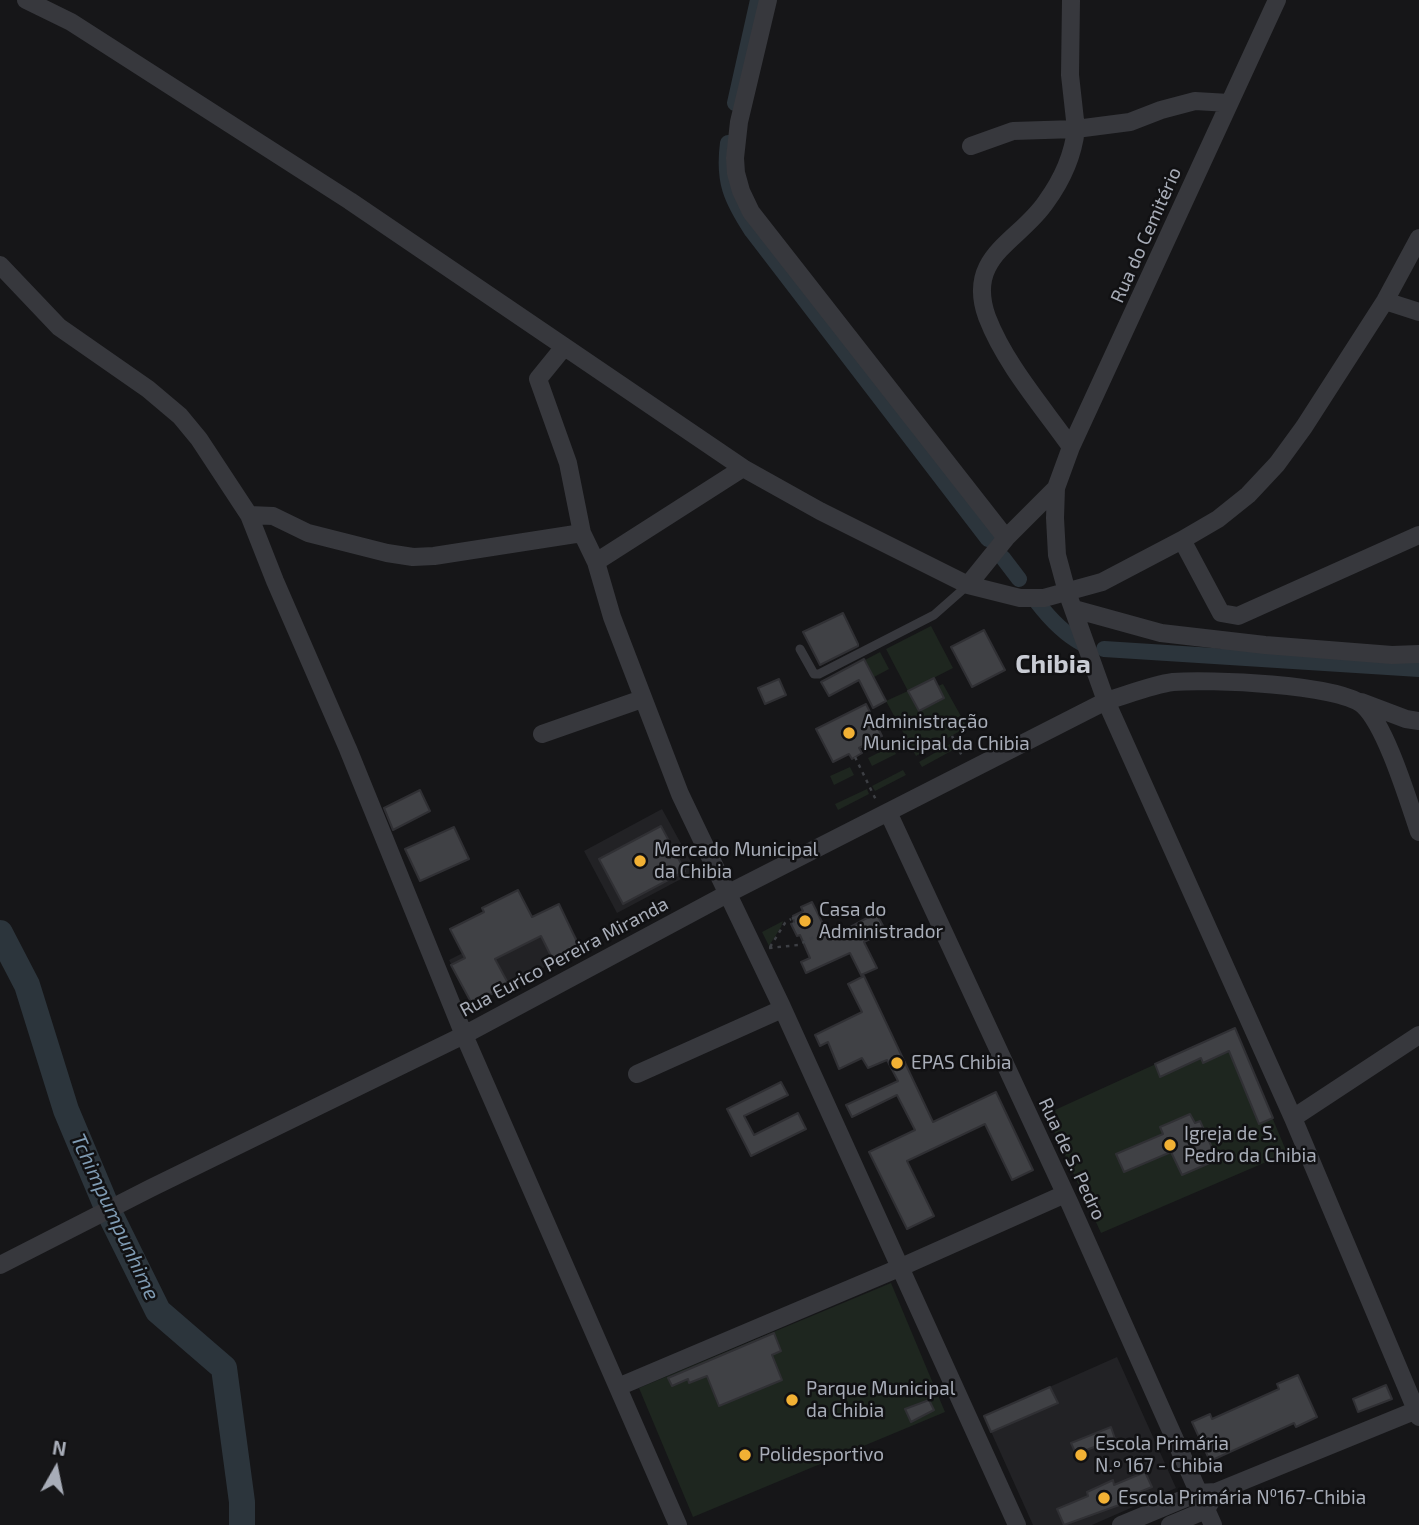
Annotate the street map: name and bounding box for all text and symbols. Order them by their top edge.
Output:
street label: Rua do Cemitério [1106,164,1186,306]
district label: Chibia [1015,648,1091,680]
place label: Administração Municipal da Chibia [863,711,1030,755]
marker: Administração Municipal da Chibia [841,725,857,741]
place label: Mercado Municipal da Chibia [654,839,818,883]
marker: Mercado Municipal da Chibia [632,853,648,869]
street label: Rua Eurico Pereira Miranda [456,892,672,1022]
place label: Casa do Administrador [819,899,943,943]
marker: Casa do Administrador [797,913,813,929]
place label: EPAS Chibia [911,1052,1011,1074]
marker: EPAS Chibia [889,1055,905,1071]
street label: Rua de S. Pedro [1034,1094,1110,1224]
place label: Igreja de S. Pedro da Chibia [1184,1123,1317,1167]
water label: Tchimpumpunhime [65,1130,165,1304]
marker: Igreja de S. Pedro da Chibia [1162,1137,1178,1153]
place label: Parque Municipal da Chibia [806,1378,955,1422]
marker: Parque Municipal da Chibia [784,1392,800,1408]
place label: Escola Primária N.º 167 - Chibia [1095,1433,1229,1477]
north arrow [21,1434,91,1504]
text: N [51,1435,68,1460]
place label: Polidesportivo [759,1444,884,1466]
marker: Polidesportivo [737,1447,753,1463]
marker: Escola Primária N.º 167 - Chibia [1073,1447,1089,1463]
place label: Escola Primária N⁰167-Chibia [1118,1487,1366,1509]
marker: Escola Primária N⁰167-Chibia [1096,1490,1112,1506]

